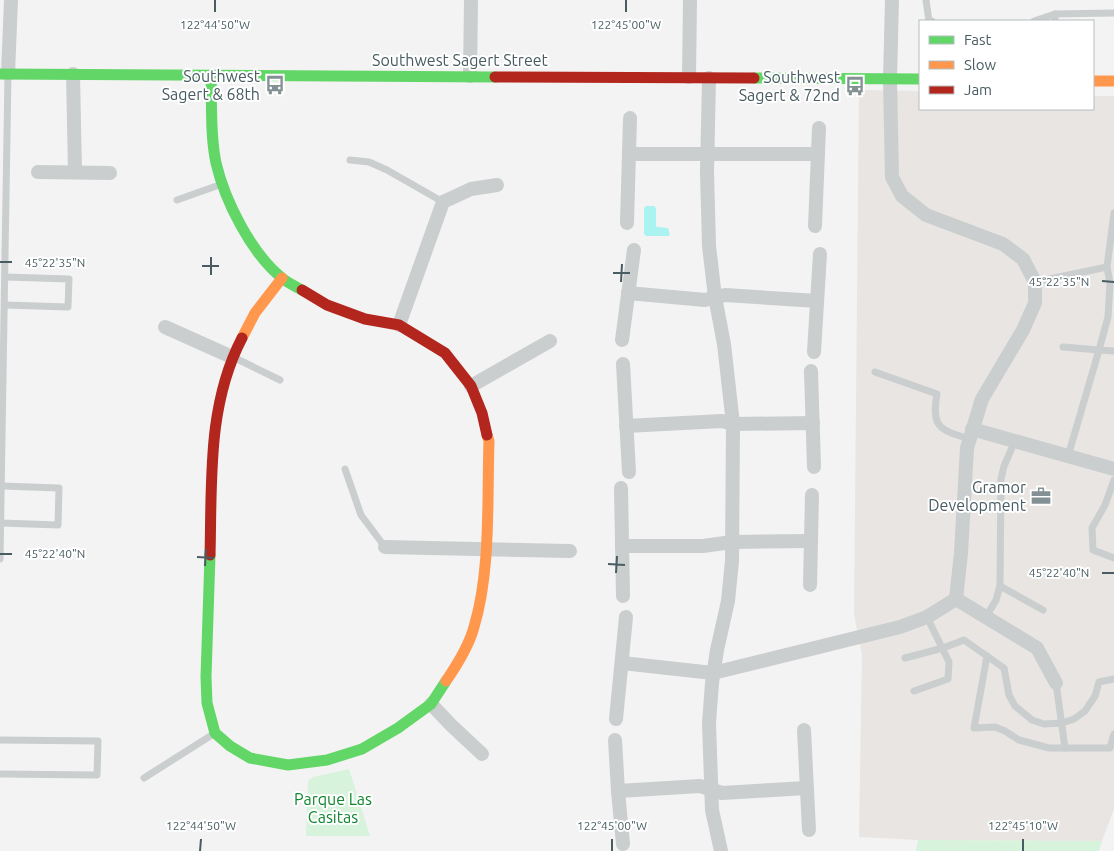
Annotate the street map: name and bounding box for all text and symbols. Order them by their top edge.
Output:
text: 122°44'50"W [180,18,250,31]
text: 122°45'00"W [591,18,661,31]
legend [919,20,1094,110]
text: Fast [964,31,992,48]
street label: Southwest Sagert Street [372,51,549,69]
text: Slow [964,56,997,73]
place label: Southwest Sagert & 68th [162,67,261,103]
place label: Southwest Sagert & 72nd [739,68,841,104]
bus stop icon: Southwest Sagert & 68th [264,74,286,96]
bus stop icon: Southwest Sagert & 72nd [844,75,866,97]
text: Jam [964,81,992,98]
text: 45°22'35"N [25,256,85,269]
text: 45°22'35"N [1029,275,1089,288]
place label: Gramor Development [928,478,1027,514]
office icon: Gramor Development [1030,485,1052,507]
text: 45°22'40"N [25,547,85,560]
text: 45°22'40"N [1029,566,1089,579]
park label: Parque Las Casitas [294,790,372,826]
text: 122°44'50"W [166,819,236,832]
text: 122°45'00"W [577,819,647,832]
text: 122°45'10"W [988,819,1058,832]

